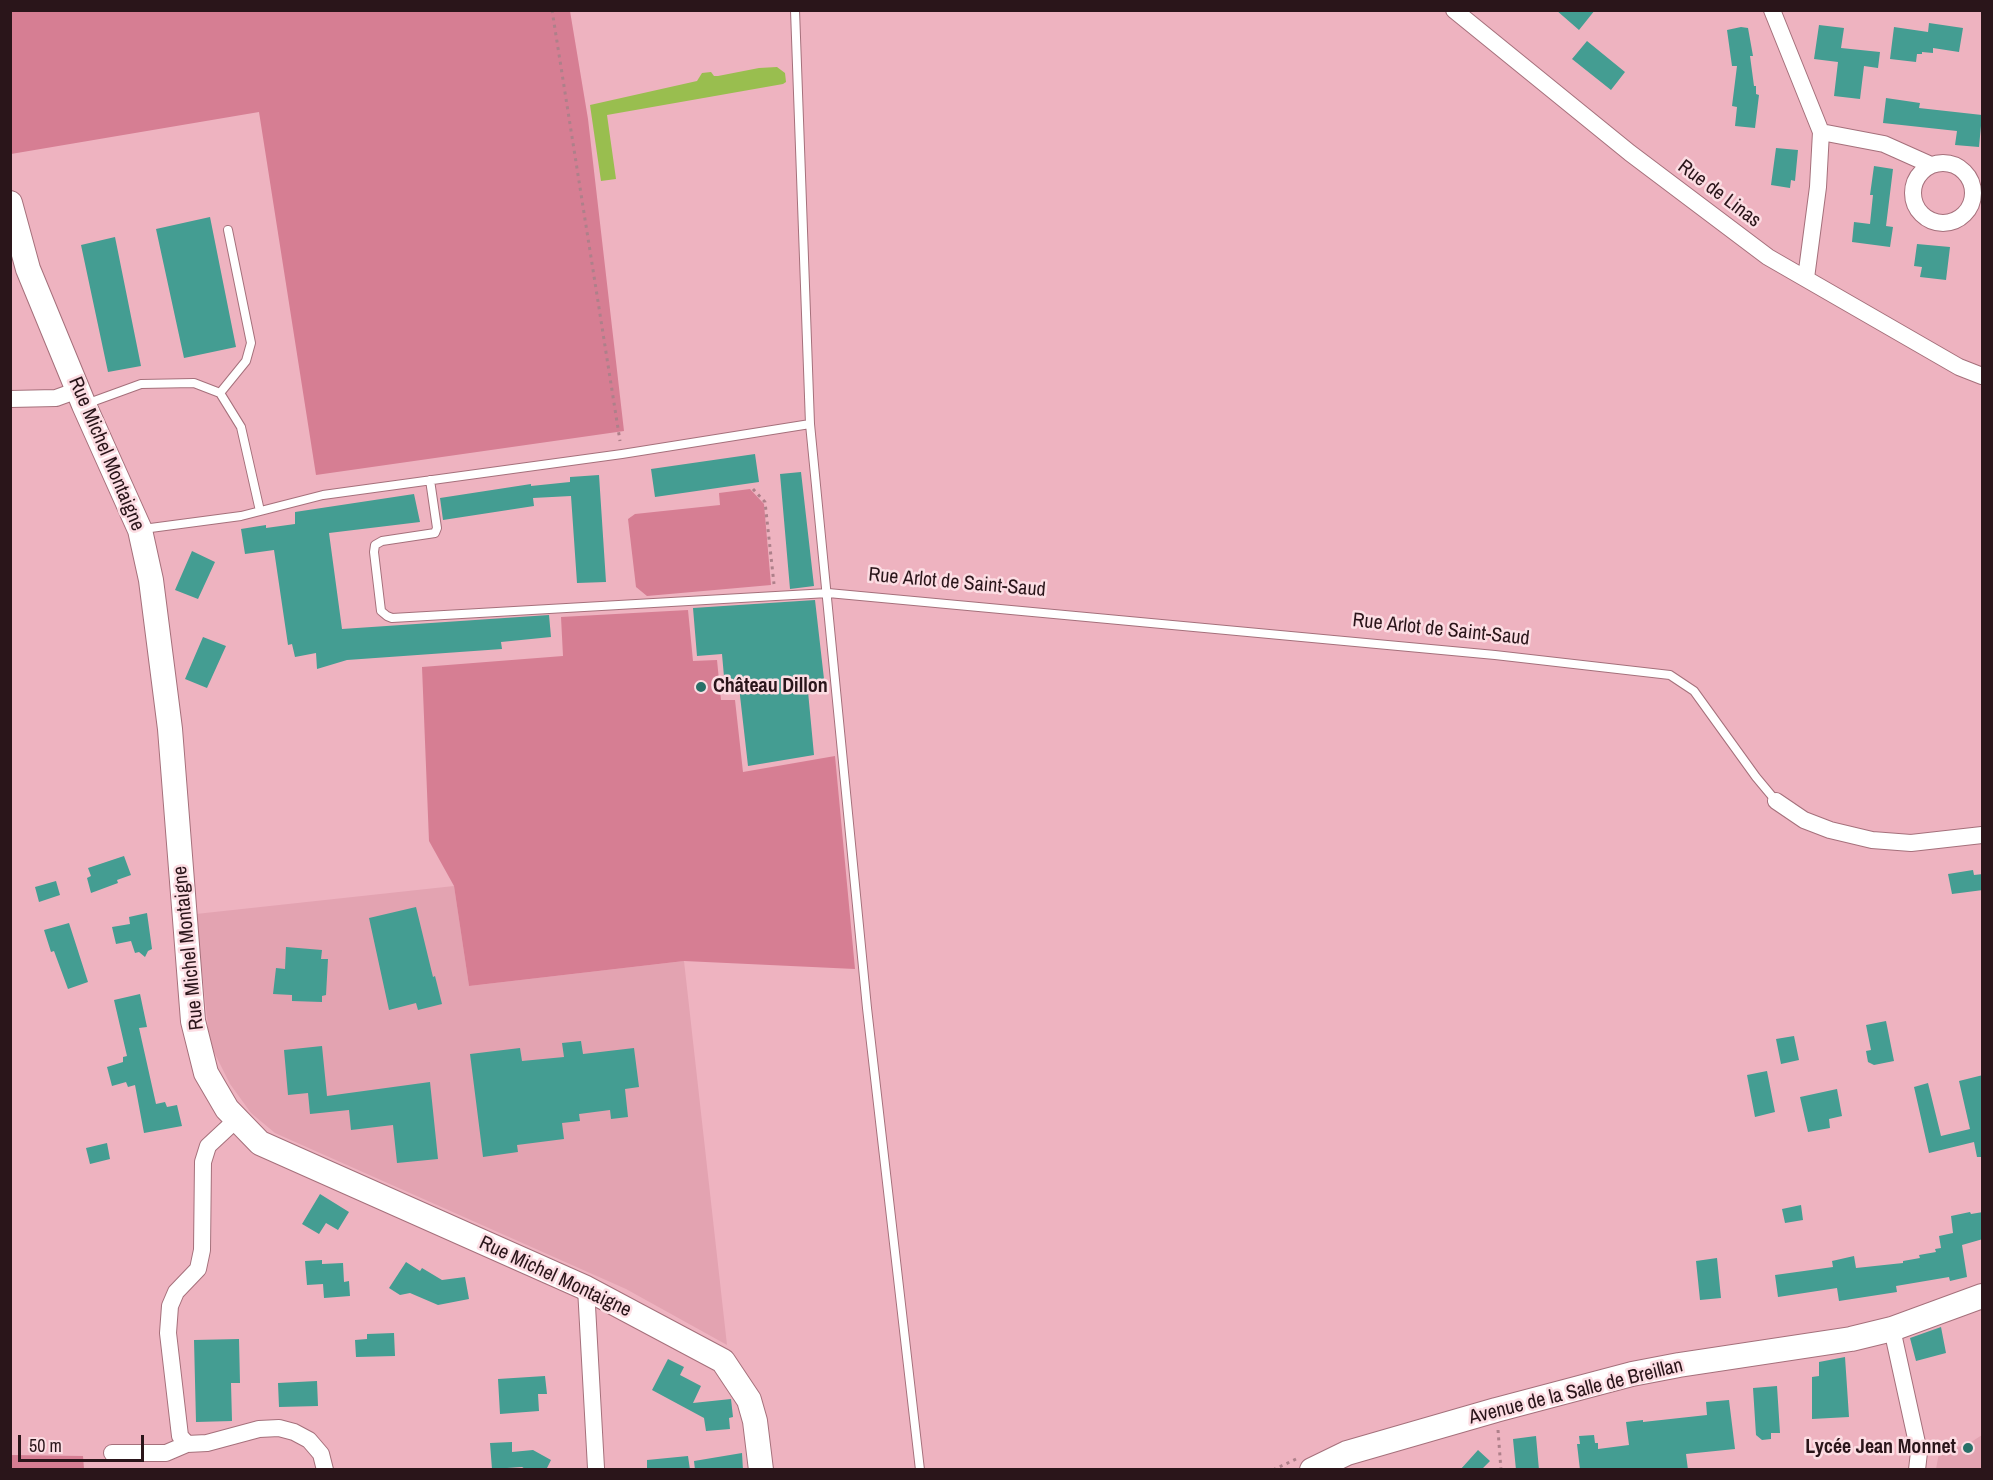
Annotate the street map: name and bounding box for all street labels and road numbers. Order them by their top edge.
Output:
street label: Rue de Linas [1673,155,1765,233]
street label: Rue Michel Montaigne [63,373,149,535]
street label: Rue Arlot de Saint-Saud [867,563,1047,603]
street label: Rue Arlot de Saint-Saud [1351,609,1531,651]
street label: Rue Michel Montaigne [168,865,210,1031]
street label: Rue Michel Montaigne [475,1231,635,1323]
street label: Avenue de la Salle de Breillan [1467,1354,1685,1430]

